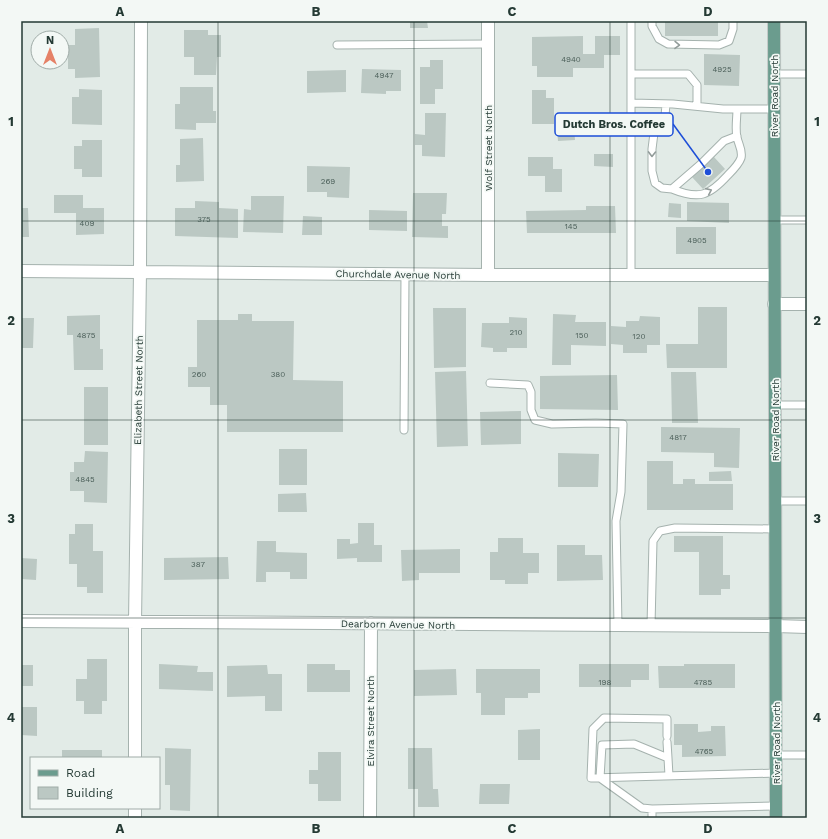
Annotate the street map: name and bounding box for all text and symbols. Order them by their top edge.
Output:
text: A [116,4,125,19]
text: B [312,4,321,19]
text: C [508,4,517,19]
text: D [703,4,713,19]
north arrow [30,30,70,70]
text: N [46,34,54,47]
one-way arrow [674,40,680,49]
house number: 4940 [561,55,581,64]
street label: River Road North [769,55,780,137]
house number: 4925 [712,65,732,74]
house number: 4947 [375,71,394,80]
street label: Wolf Street North [483,105,494,191]
callout: Dutch Bros. Coffee [555,113,673,136]
text: 1 [8,114,14,129]
text: 1 [814,114,820,129]
text: Dutch Bros. Coffee [563,118,665,131]
one-way arrow [648,151,656,157]
house number: 269 [321,177,335,186]
one-way arrow [705,188,712,196]
house number: 375 [197,215,211,224]
house number: 409 [80,219,94,228]
house number: 145 [565,222,578,231]
house number: 4905 [687,236,707,245]
street label: Churchdale Avenue North [335,268,461,281]
text: 2 [7,313,15,328]
text: 2 [813,313,821,328]
house number: 210 [510,328,522,337]
house number: 4875 [77,331,96,340]
house number: 150 [576,331,588,340]
house number: 120 [633,332,645,341]
street label: Elizabeth Street North [132,335,145,445]
house number: 260 [192,370,206,379]
house number: 380 [271,370,285,379]
street label: River Road North [770,379,781,461]
house number: 4817 [669,433,687,442]
house number: 4845 [75,475,95,484]
text: 3 [7,511,15,526]
text: 3 [813,511,821,526]
house number: 387 [191,560,205,569]
street label: Dearborn Avenue North [341,618,455,631]
street label: Elvira Street North [365,676,376,766]
house number: 198 [599,678,612,687]
house number: 4785 [694,678,713,687]
street label: River Road North [771,702,782,784]
text: 4 [7,710,16,725]
text: 4 [813,710,822,725]
house number: 4765 [695,747,714,756]
legend [30,757,160,809]
text: Road [66,766,95,780]
text: Building [66,786,113,800]
text: A [116,821,125,836]
text: B [312,821,321,836]
text: C [508,821,517,836]
text: D [703,821,713,836]

